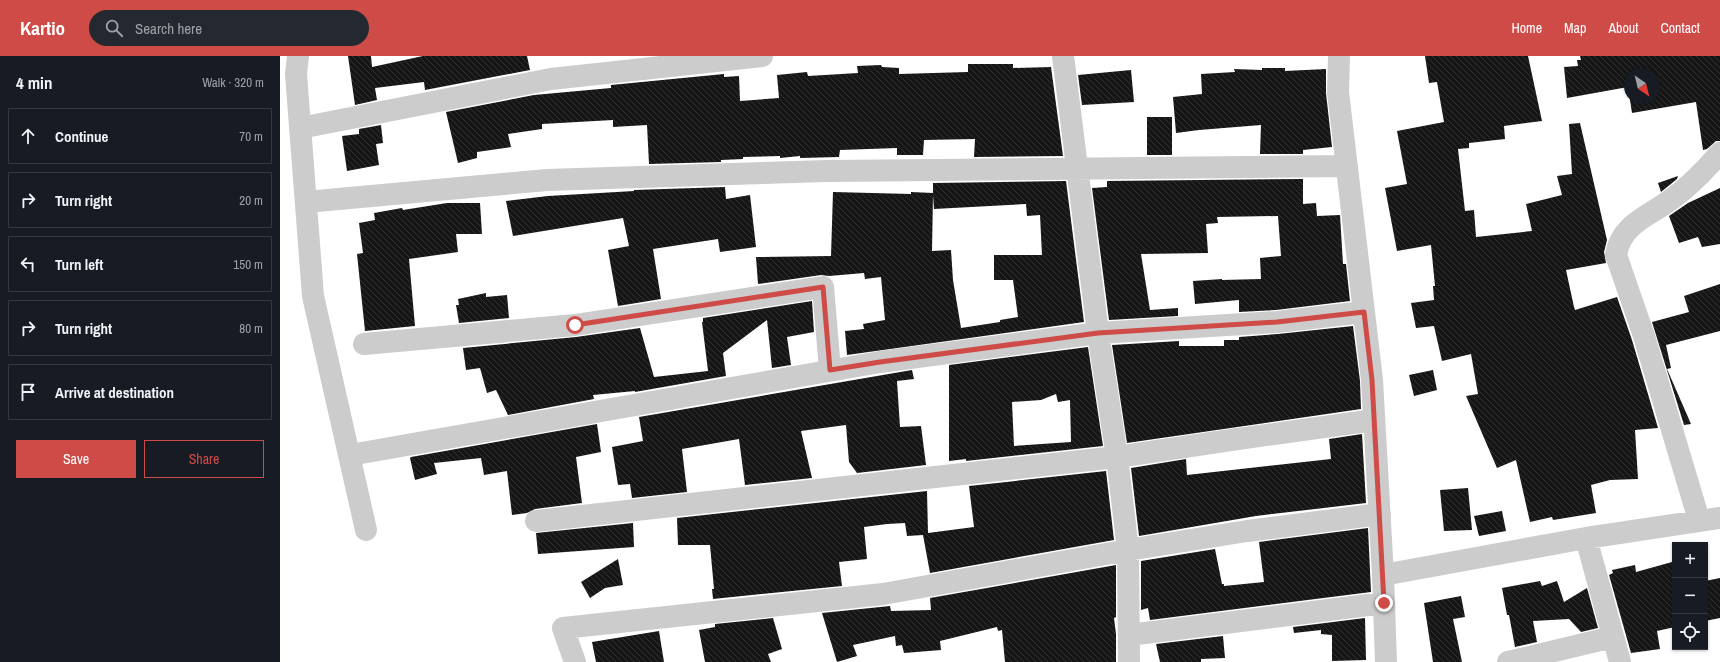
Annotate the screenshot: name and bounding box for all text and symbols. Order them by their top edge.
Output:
search box [89,10,369,46]
text: Kartio [20,15,65,41]
icon: search [103,17,125,39]
text: Search here [135,18,202,39]
text: Home [1511,19,1542,37]
text: Map [1564,19,1586,37]
text: About [1608,19,1638,37]
text: Contact [1660,19,1700,37]
north arrow [1624,68,1660,104]
text: 4 min [16,71,52,94]
text: Walk · 320 m [202,74,264,91]
icon: ahead [17,125,39,147]
text: Continue [55,126,108,147]
text: 70 m [239,128,263,145]
icon: right [17,189,39,211]
text: Turn right [55,190,112,211]
text: 20 m [239,192,263,209]
icon: left [17,253,39,275]
text: Turn left [55,254,103,275]
text: 150 m [233,256,263,273]
route start [566,316,584,334]
icon: right [17,317,39,339]
text: Turn right [55,318,112,339]
text: 80 m [239,320,263,337]
icon: arrive [17,381,39,403]
text: Arrive at destination [55,382,174,403]
button: Save [16,440,136,478]
button: Share [144,440,264,478]
map controls [1672,542,1708,650]
button: + [1672,542,1708,578]
button: − [1672,578,1708,614]
route end [1375,594,1393,612]
button: locate [1672,614,1708,650]

